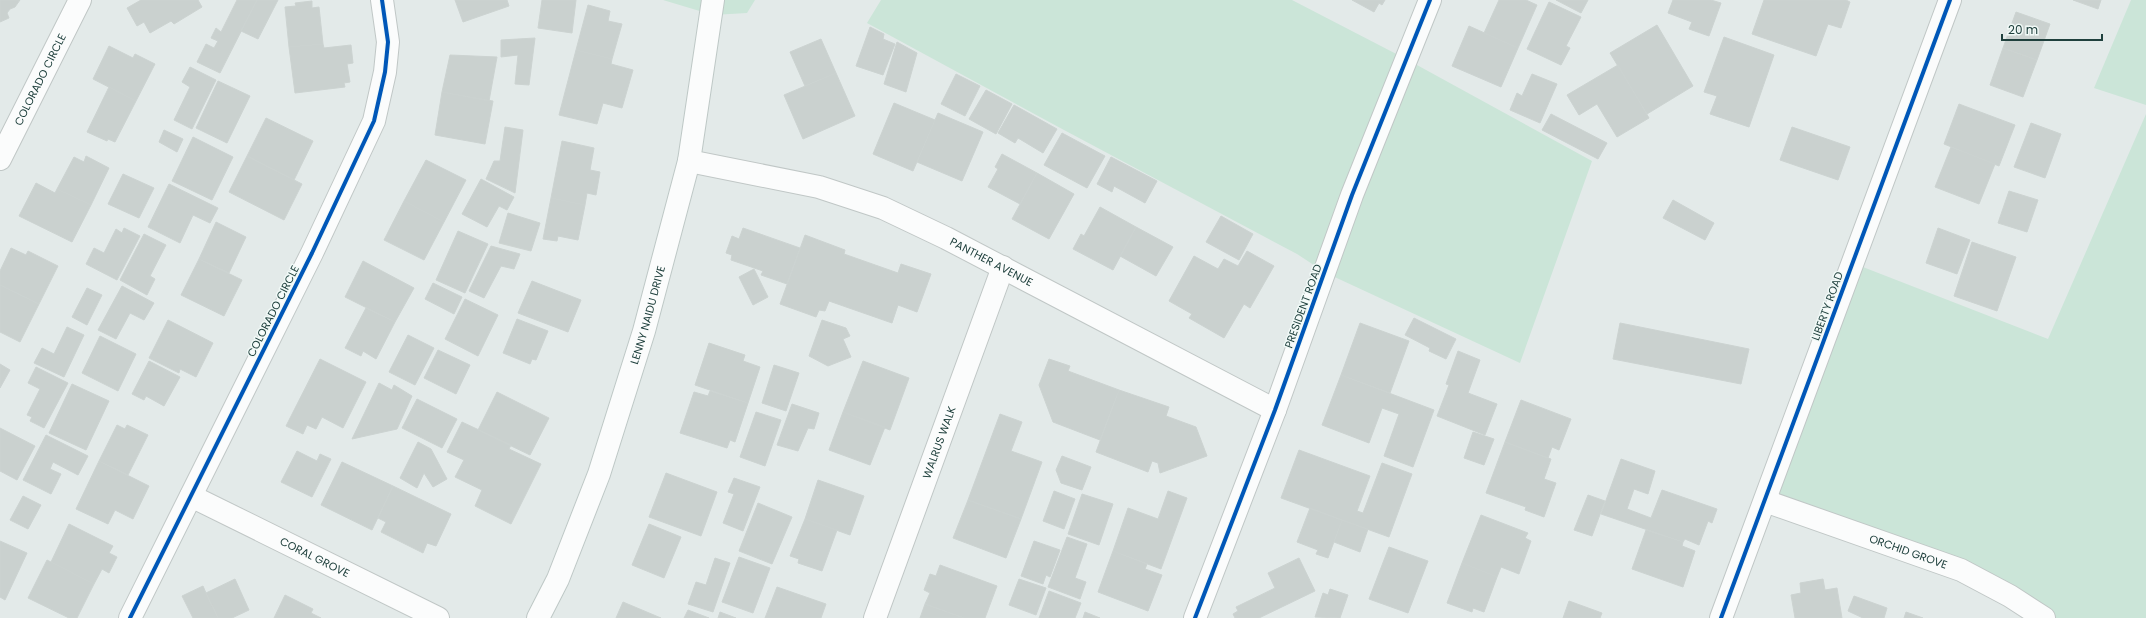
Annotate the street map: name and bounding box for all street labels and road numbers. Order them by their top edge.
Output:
street label: COLORADO CIRCLE [10,31,70,128]
street label: PANTHER AVENUE [947,233,1036,290]
street label: COLORADO CIRCLE [243,262,303,360]
street label: PRESIDENT ROAD [1280,262,1326,350]
street label: LENNY NAIDU DRIVE [626,264,669,366]
street label: LIBERTY ROAD [1807,269,1847,343]
street label: WALRUS WALK [919,403,960,481]
street label: ORCHID GROVE [1867,530,1950,573]
street label: CORAL GROVE [277,533,352,581]

